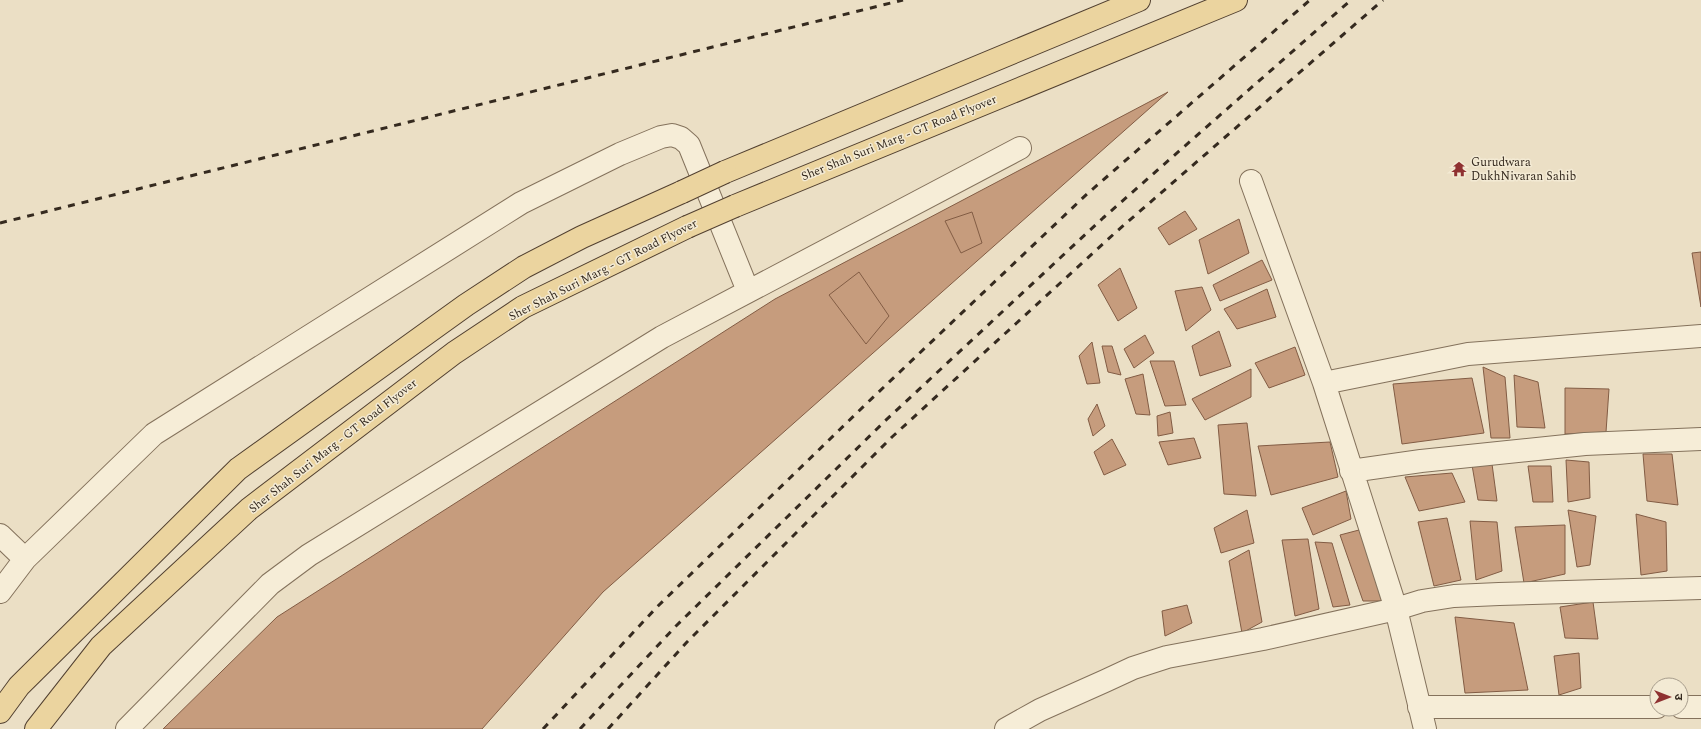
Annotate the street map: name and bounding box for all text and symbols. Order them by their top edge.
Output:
street label: Sher Shah Suri Marg - GT Road Flyover [798,90,1000,186]
place label: Gurudwara DukhNivaran Sahib [1471,153,1576,186]
temple icon: Gurudwara DukhNivaran Sahib [1450,160,1468,178]
street label: Sher Shah Suri Marg - GT Road Flyover [505,214,701,326]
street label: Sher Shah Suri Marg - GT Road Flyover [245,374,422,518]
north arrow [1649,677,1689,717]
text: उ [1670,694,1687,701]

